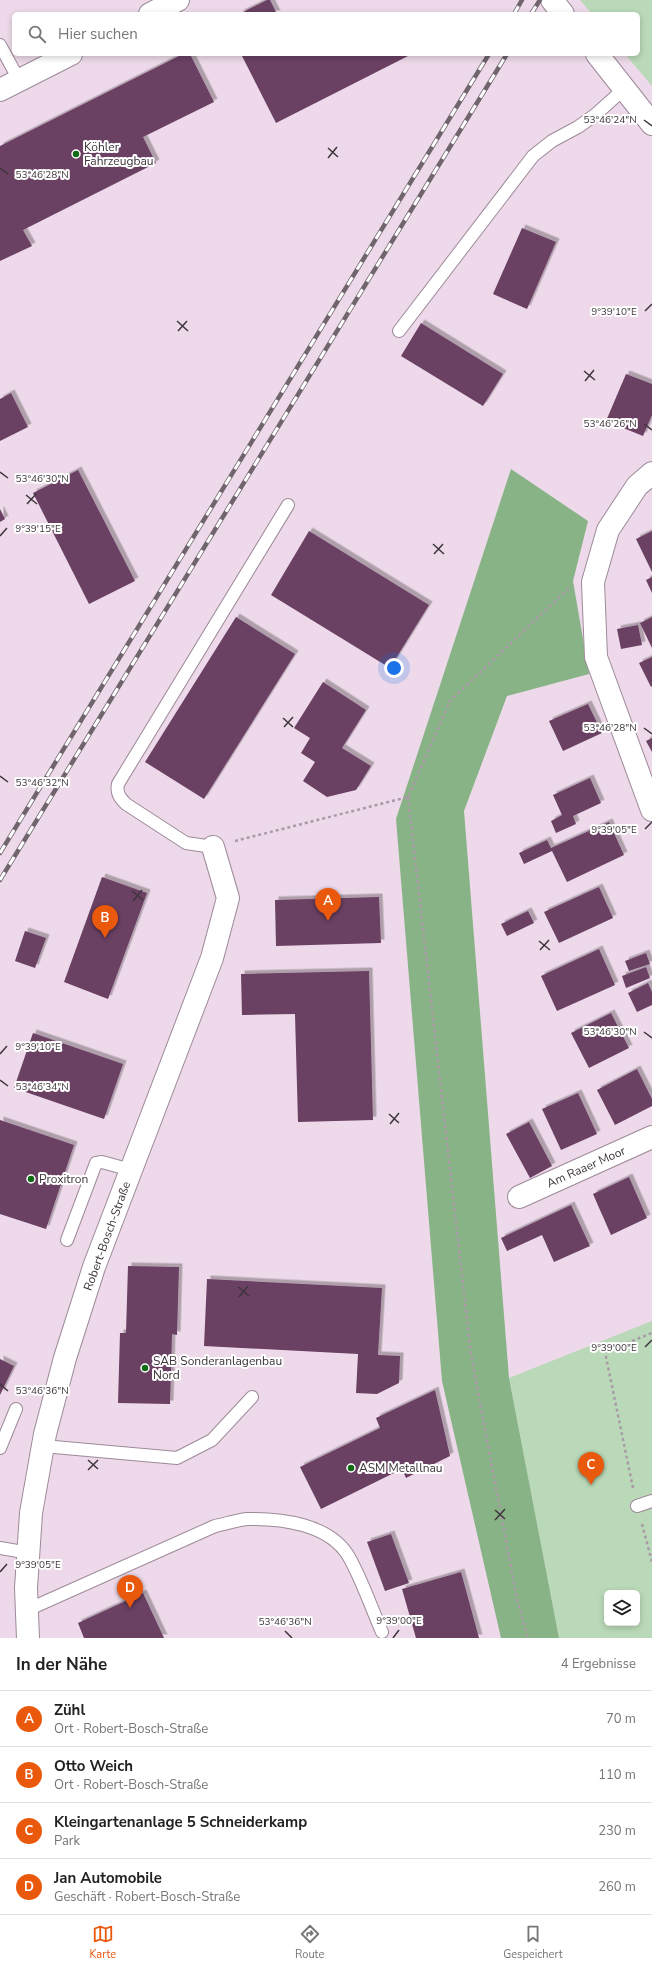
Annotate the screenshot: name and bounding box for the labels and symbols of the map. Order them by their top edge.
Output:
text: 53°46'24"N [583,113,637,127]
place label: Köhler Fahrzeugbau [84,139,154,169]
marker: Köhler Fahrzeugbau [71,149,81,159]
text: 53°46'28"N [15,168,69,182]
text: 9°39'10"E [591,305,637,319]
text: 53°46'26"N [583,417,637,431]
text: 53°46'30"N [15,472,69,486]
text: 9°39'15"E [15,522,61,536]
your location [384,658,404,678]
text: 53°46'28"N [583,721,637,735]
text: 53°46'32"N [15,776,69,790]
text: 9°39'05"E [591,823,637,837]
pin: A [315,888,341,921]
pin: B [92,905,118,938]
text: 53°46'30"N [583,1025,637,1039]
text: 9°39'10"E [15,1040,61,1054]
text: 53°46'34"N [15,1080,69,1094]
street label: Am Raaer Moor [544,1142,628,1191]
place label: Proxitron [39,1171,88,1187]
marker: Proxitron [26,1174,36,1184]
street label: Robert-Bosch-Straße [80,1179,134,1293]
text: 9°39'00"E [591,1341,637,1355]
place label: SAB Sonderanlagenbau Nord [153,1353,282,1383]
marker: SAB Sonderanlagenbau Nord [140,1363,150,1373]
text: 53°46'36"N [15,1384,69,1398]
pin: C [578,1452,604,1485]
place label: ASM Metallnau [359,1460,443,1476]
marker: ASM Metallnau [346,1463,356,1473]
text: 9°39'05"E [15,1558,61,1572]
pin: D [117,1575,143,1608]
text: 9°39'00"E [376,1614,422,1628]
text: 53°46'36"N [258,1615,312,1629]

